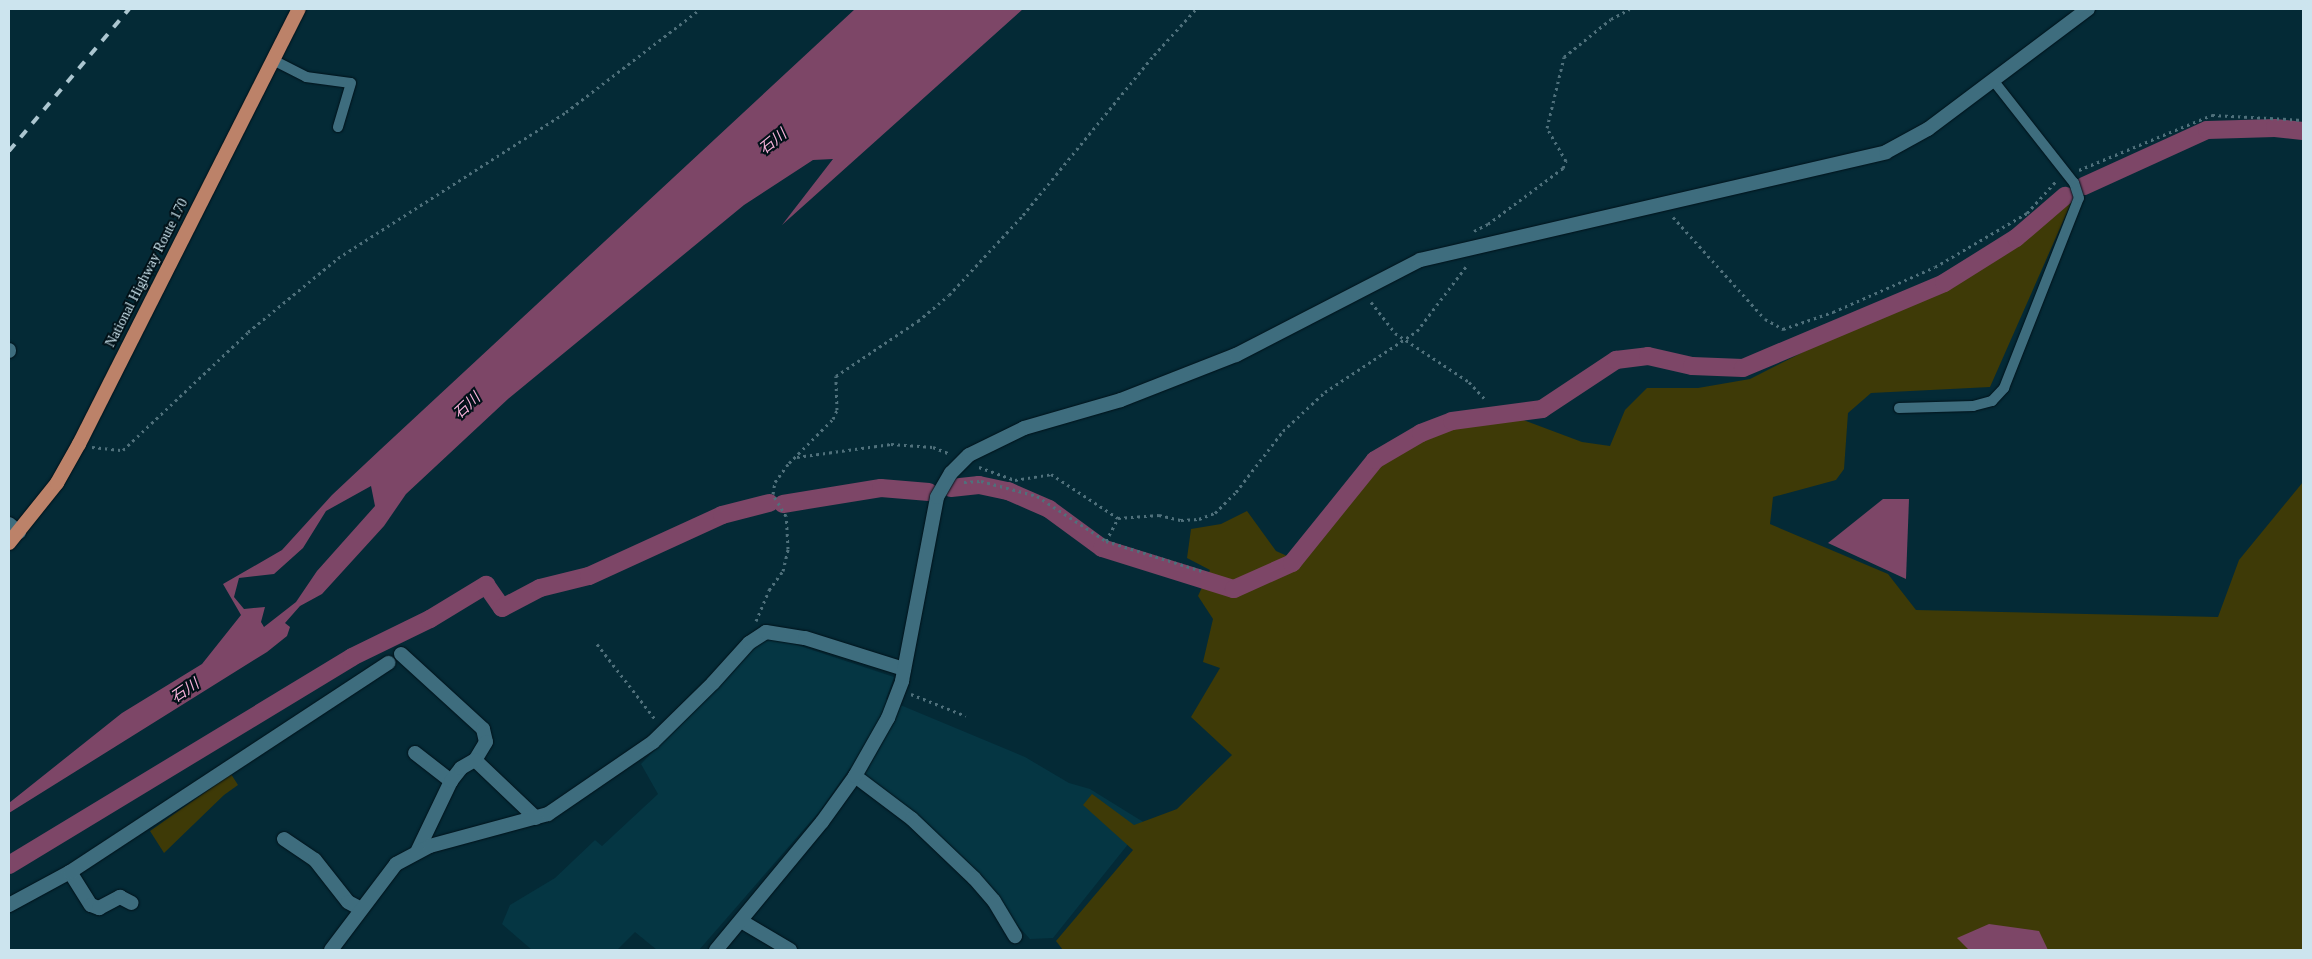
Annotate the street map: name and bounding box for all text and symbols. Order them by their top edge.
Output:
water label: 石川 [756,126,790,158]
street label: National Highway Route 170 [102,196,192,350]
water label: 石川 [450,389,484,423]
water label: 石川 [168,675,202,707]

